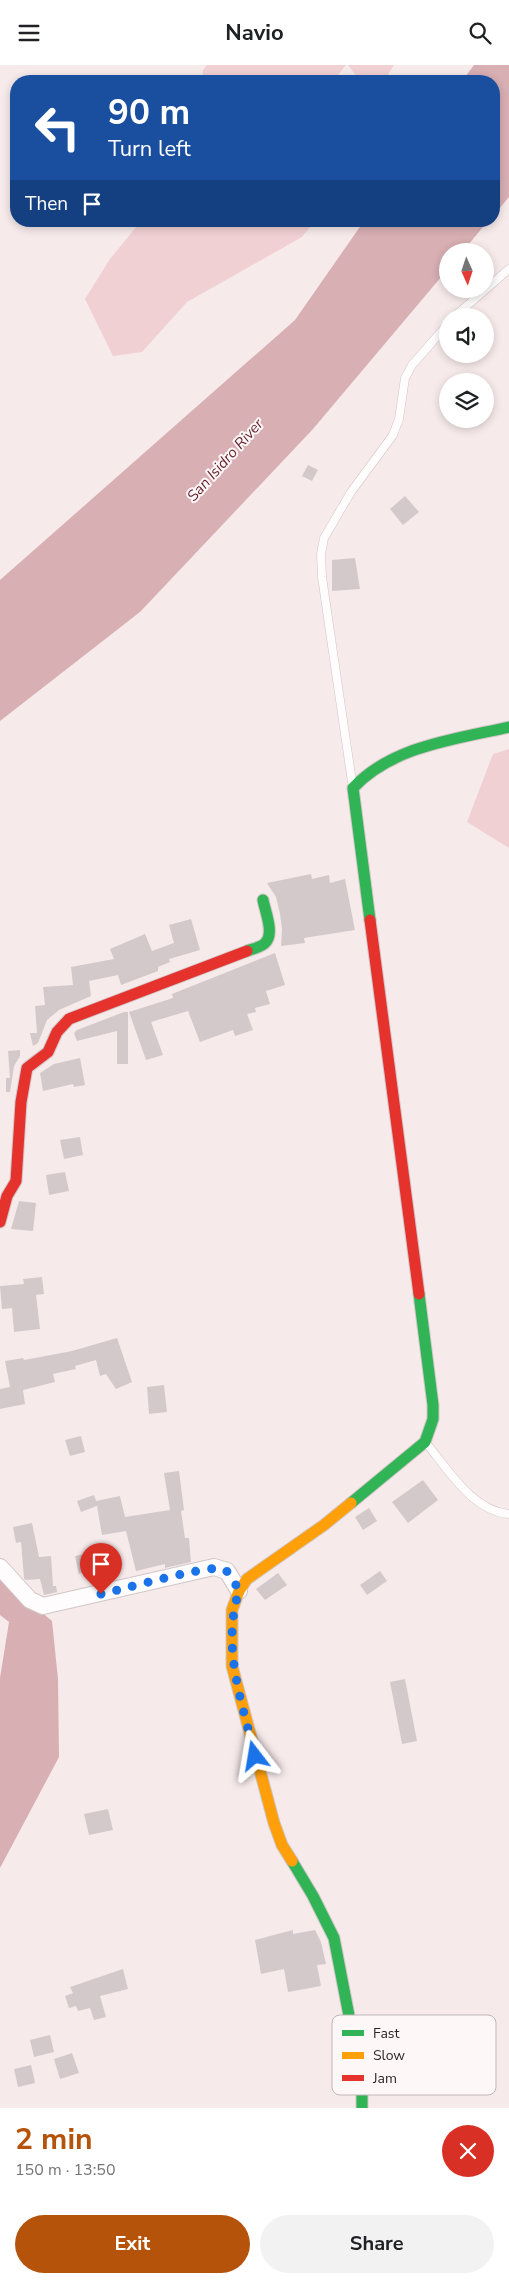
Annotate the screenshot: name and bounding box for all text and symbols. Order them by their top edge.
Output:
text: Navio [225,18,284,48]
icon: menu [15,19,43,47]
icon: search [466,19,494,47]
text: 90 m [108,89,190,136]
icon: left [25,95,90,160]
text: Turn left [108,134,191,164]
icon: arrive [78,190,106,218]
text: Then [25,191,68,217]
north arrow [439,243,494,297]
map controls [439,243,494,428]
button: sound [439,308,494,363]
button: layers [439,373,494,428]
water label: San Isidro River [183,414,268,506]
pin [80,1543,122,1594]
icon: arrive [87,1550,115,1578]
position arrow [228,1729,280,1781]
legend [332,2015,496,2095]
text: Fast [373,2024,399,2043]
text: Slow [373,2046,405,2065]
text: Jam [372,2069,397,2088]
text: 2 min [15,2119,93,2160]
button: close [442,2125,494,2177]
text: 150 m · 13:50 [15,2159,116,2181]
button: Exit [15,2215,250,2273]
button: Share [260,2215,494,2273]

